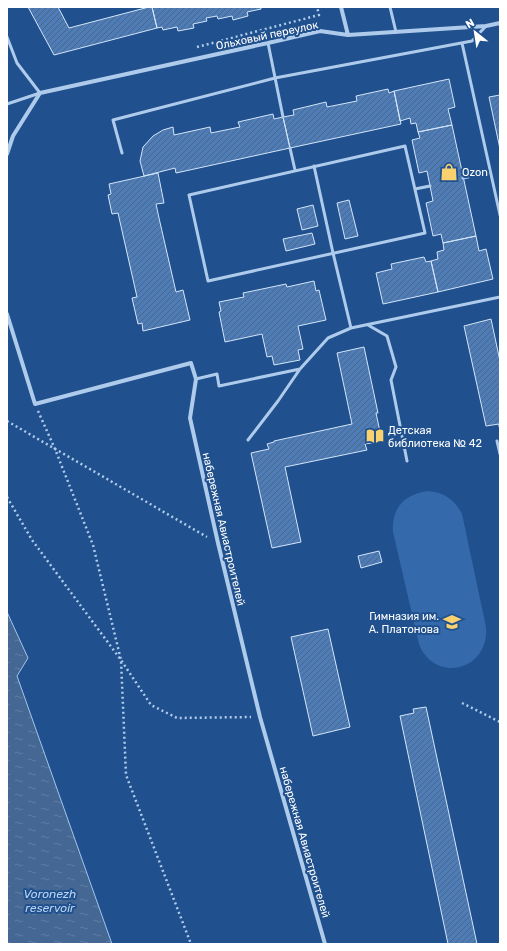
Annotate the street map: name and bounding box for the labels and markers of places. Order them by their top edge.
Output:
shop icon: Ozon [439,162,459,182]
place label: Ozon [462,166,488,179]
place label: Детская библиотека № 42 [388,424,482,450]
library icon: Детская библиотека № 42 [365,426,385,446]
place label: Гимназия им. А. Платонова [369,610,439,636]
school or university icon: Гимназия им. А. Платонова [442,612,462,632]

